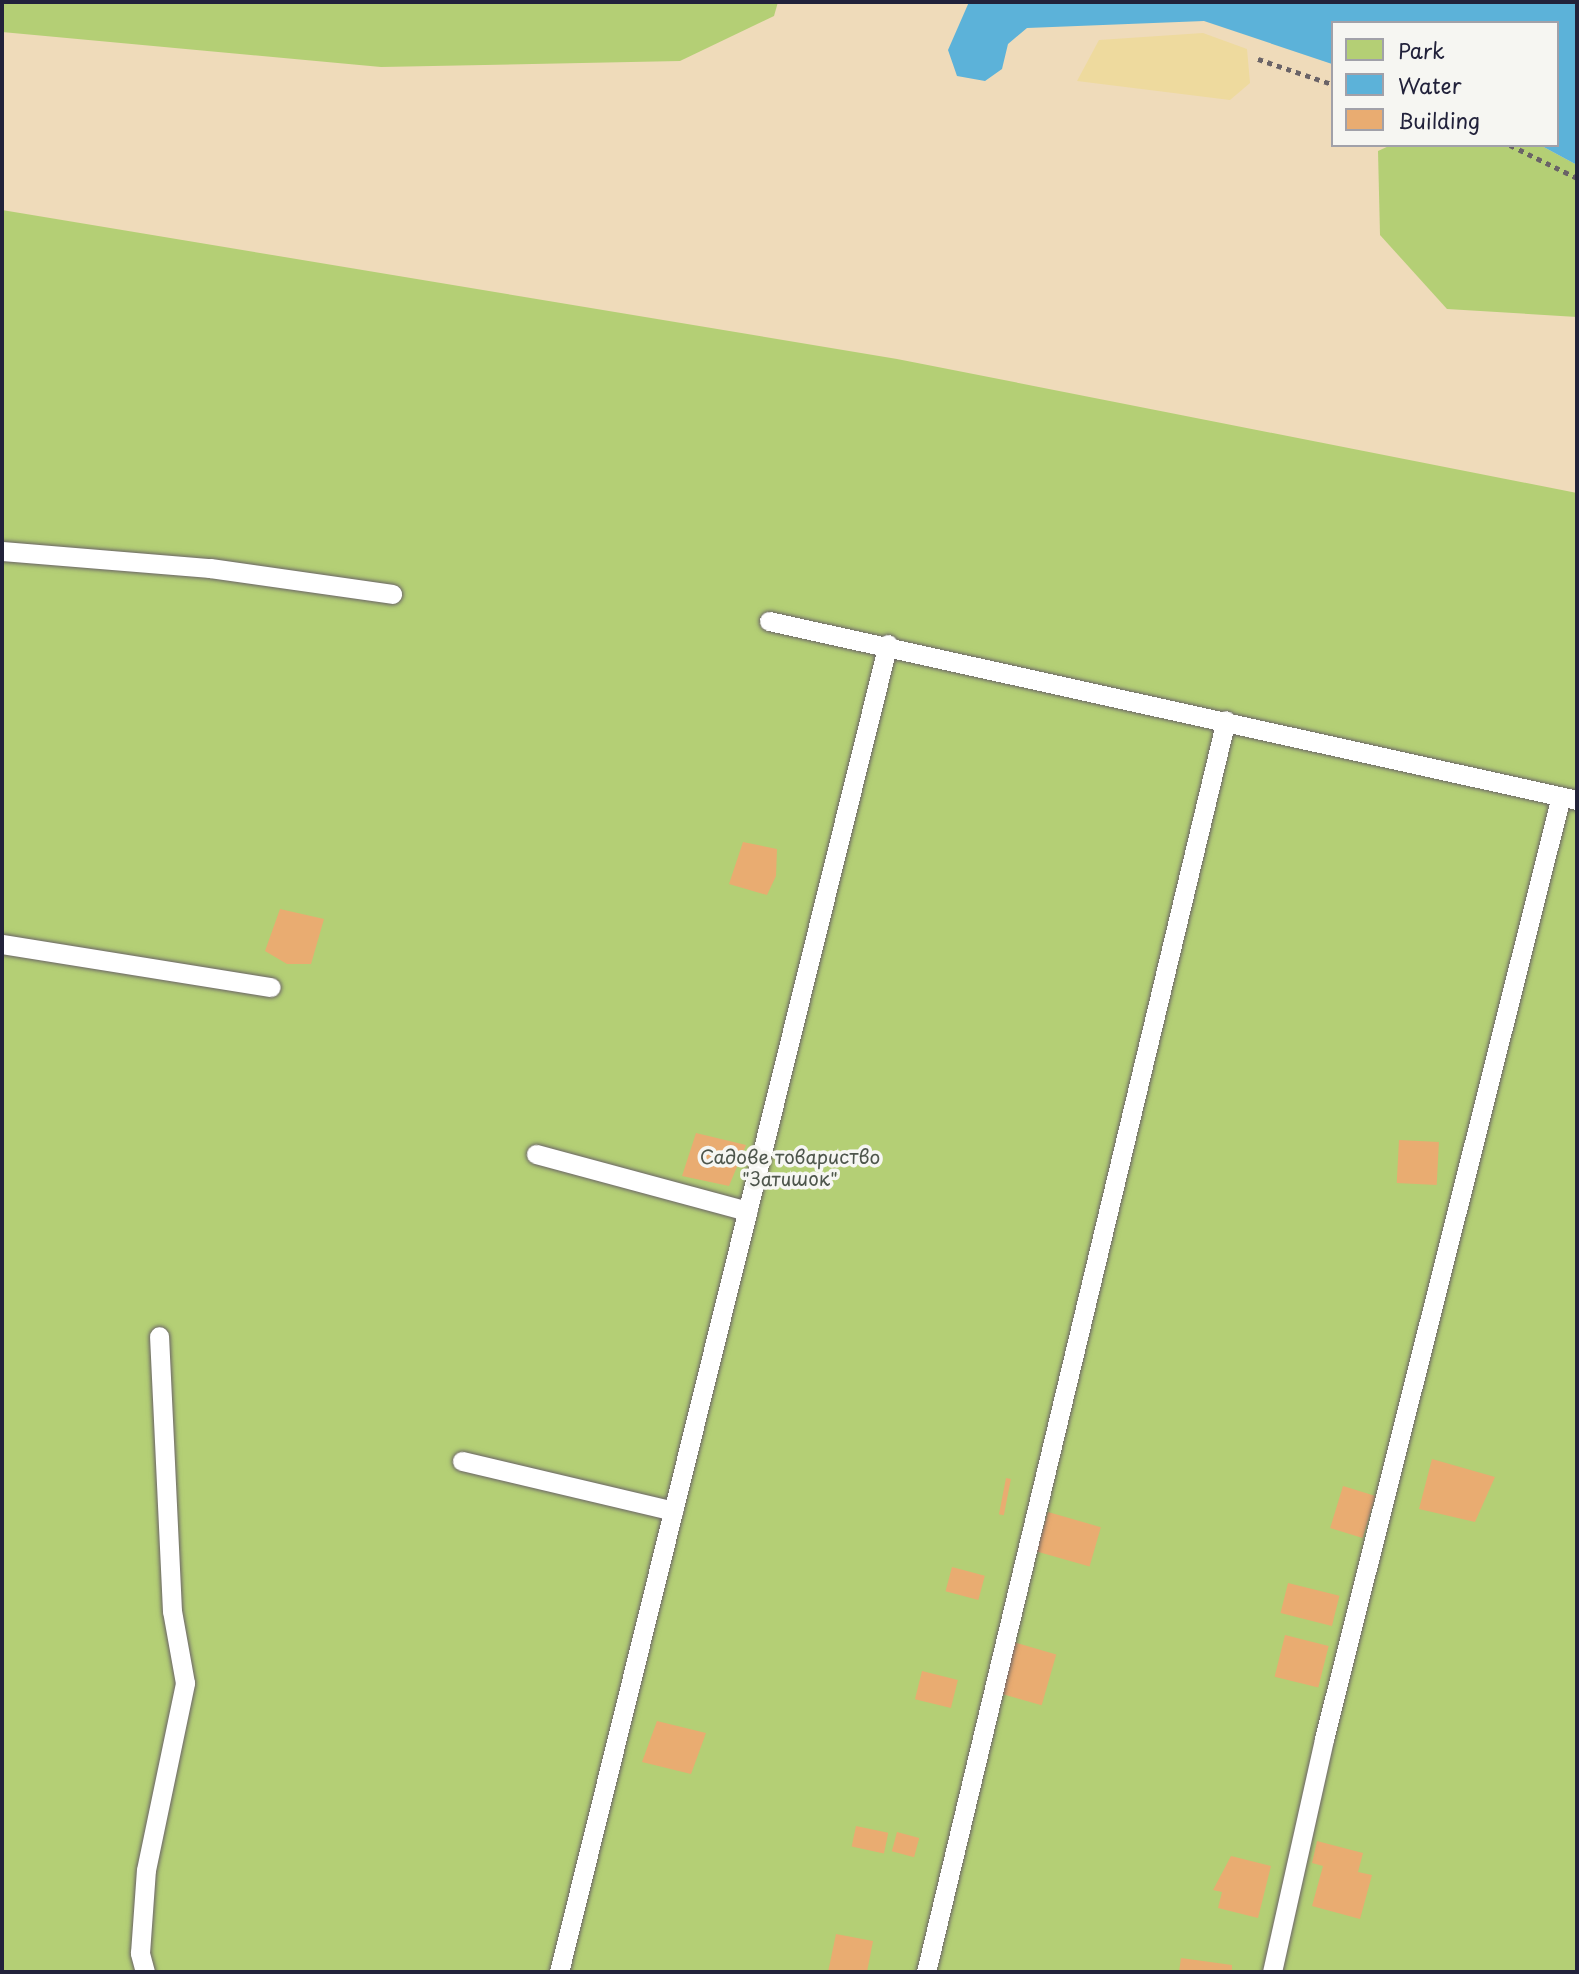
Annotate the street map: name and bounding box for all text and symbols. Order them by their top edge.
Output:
legend [1330,21,1558,147]
text: Park [1398,34,1445,66]
text: Water [1398,69,1461,101]
text: Building [1398,104,1480,136]
park label: Садове товариство "Затишок" [700,1146,880,1190]

